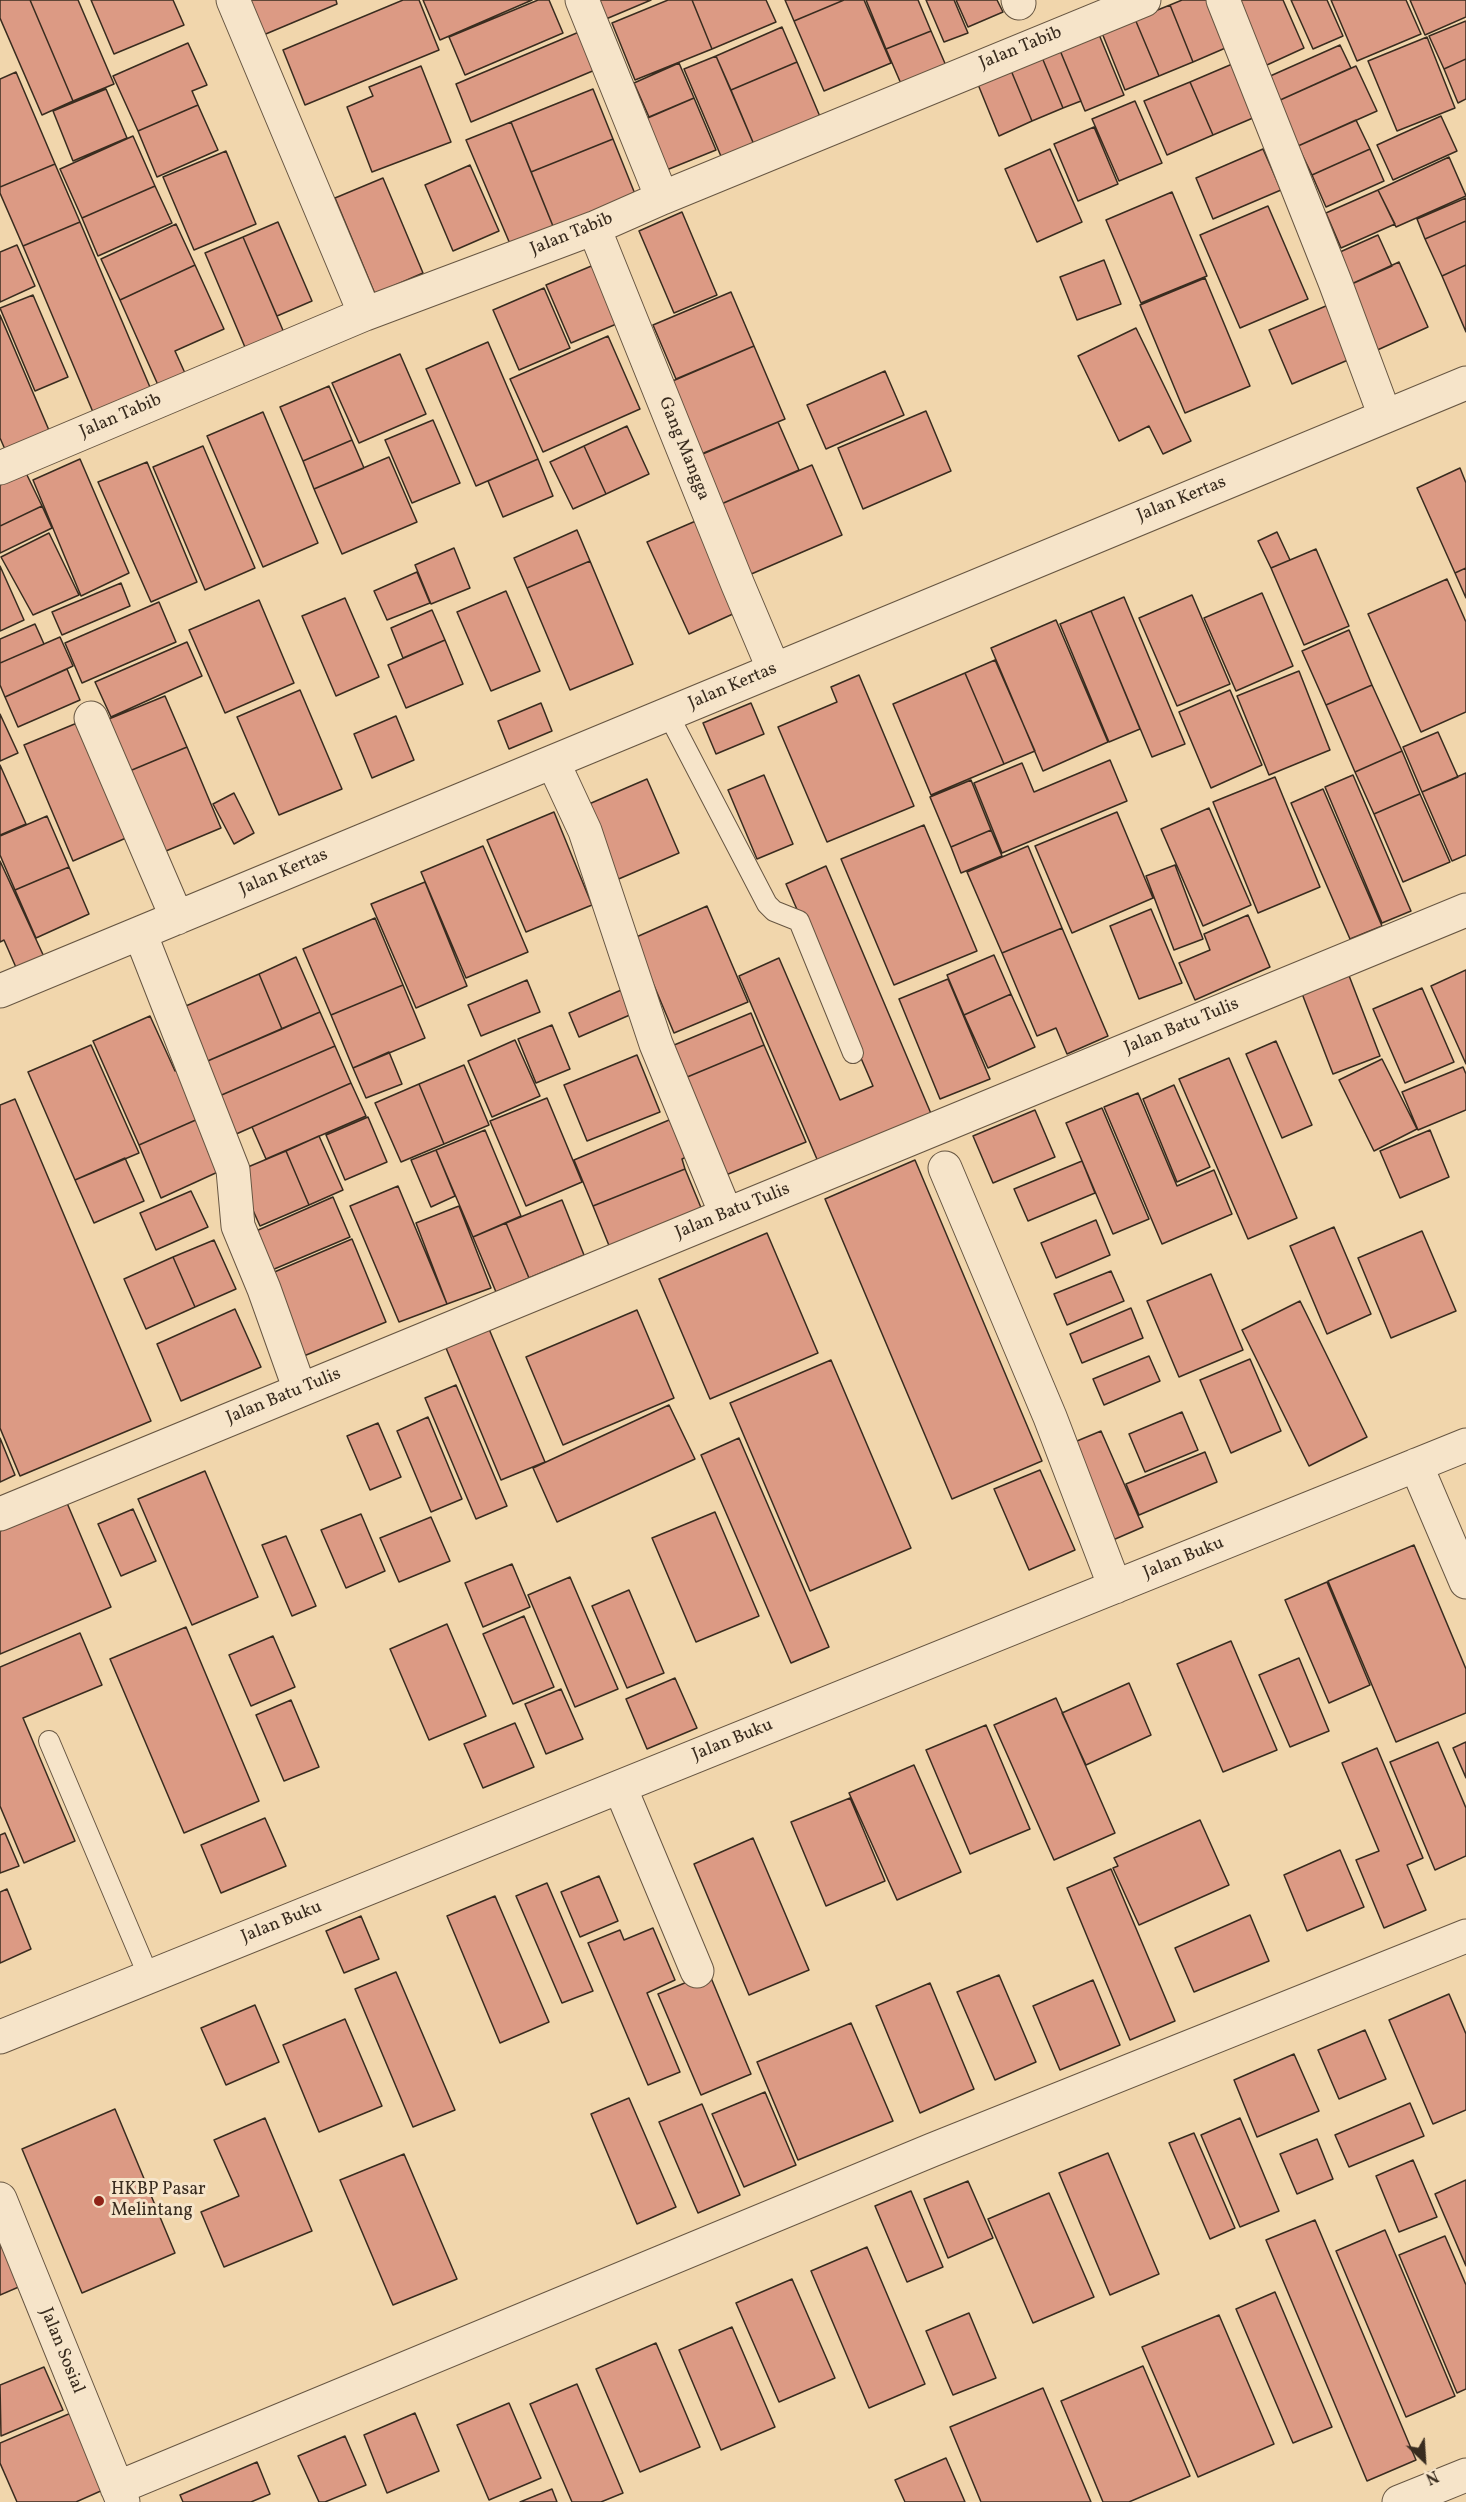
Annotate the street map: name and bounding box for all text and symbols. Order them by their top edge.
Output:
street label: Jalan Tabib [977,23,1065,75]
street label: Jalan Tabib [528,209,616,261]
street label: Jalan Tabib [77,390,165,444]
street label: Gang Mangga [652,394,714,504]
street label: Jalan Kertas [1134,472,1230,528]
street label: Jalan Kertas [685,659,781,715]
street label: Jalan Kertas [236,845,332,901]
street label: Jalan Batu Tulis [1121,994,1243,1060]
street label: Jalan Batu Tulis [672,1179,794,1245]
street label: Jalan Batu Tulis [223,1364,345,1430]
street label: Jalan Buku [1141,1533,1227,1585]
street label: Jalan Buku [690,1715,776,1767]
street label: Jalan Buku [239,1897,325,1949]
place label: HKBP Pasar Melintang [111,2180,206,2222]
marker: HKBP Pasar Melintang [92,2194,106,2208]
street label: Jalan Sosial [34,2305,88,2397]
north arrow [1394,2430,1454,2490]
text: N [1422,2464,1442,2489]

